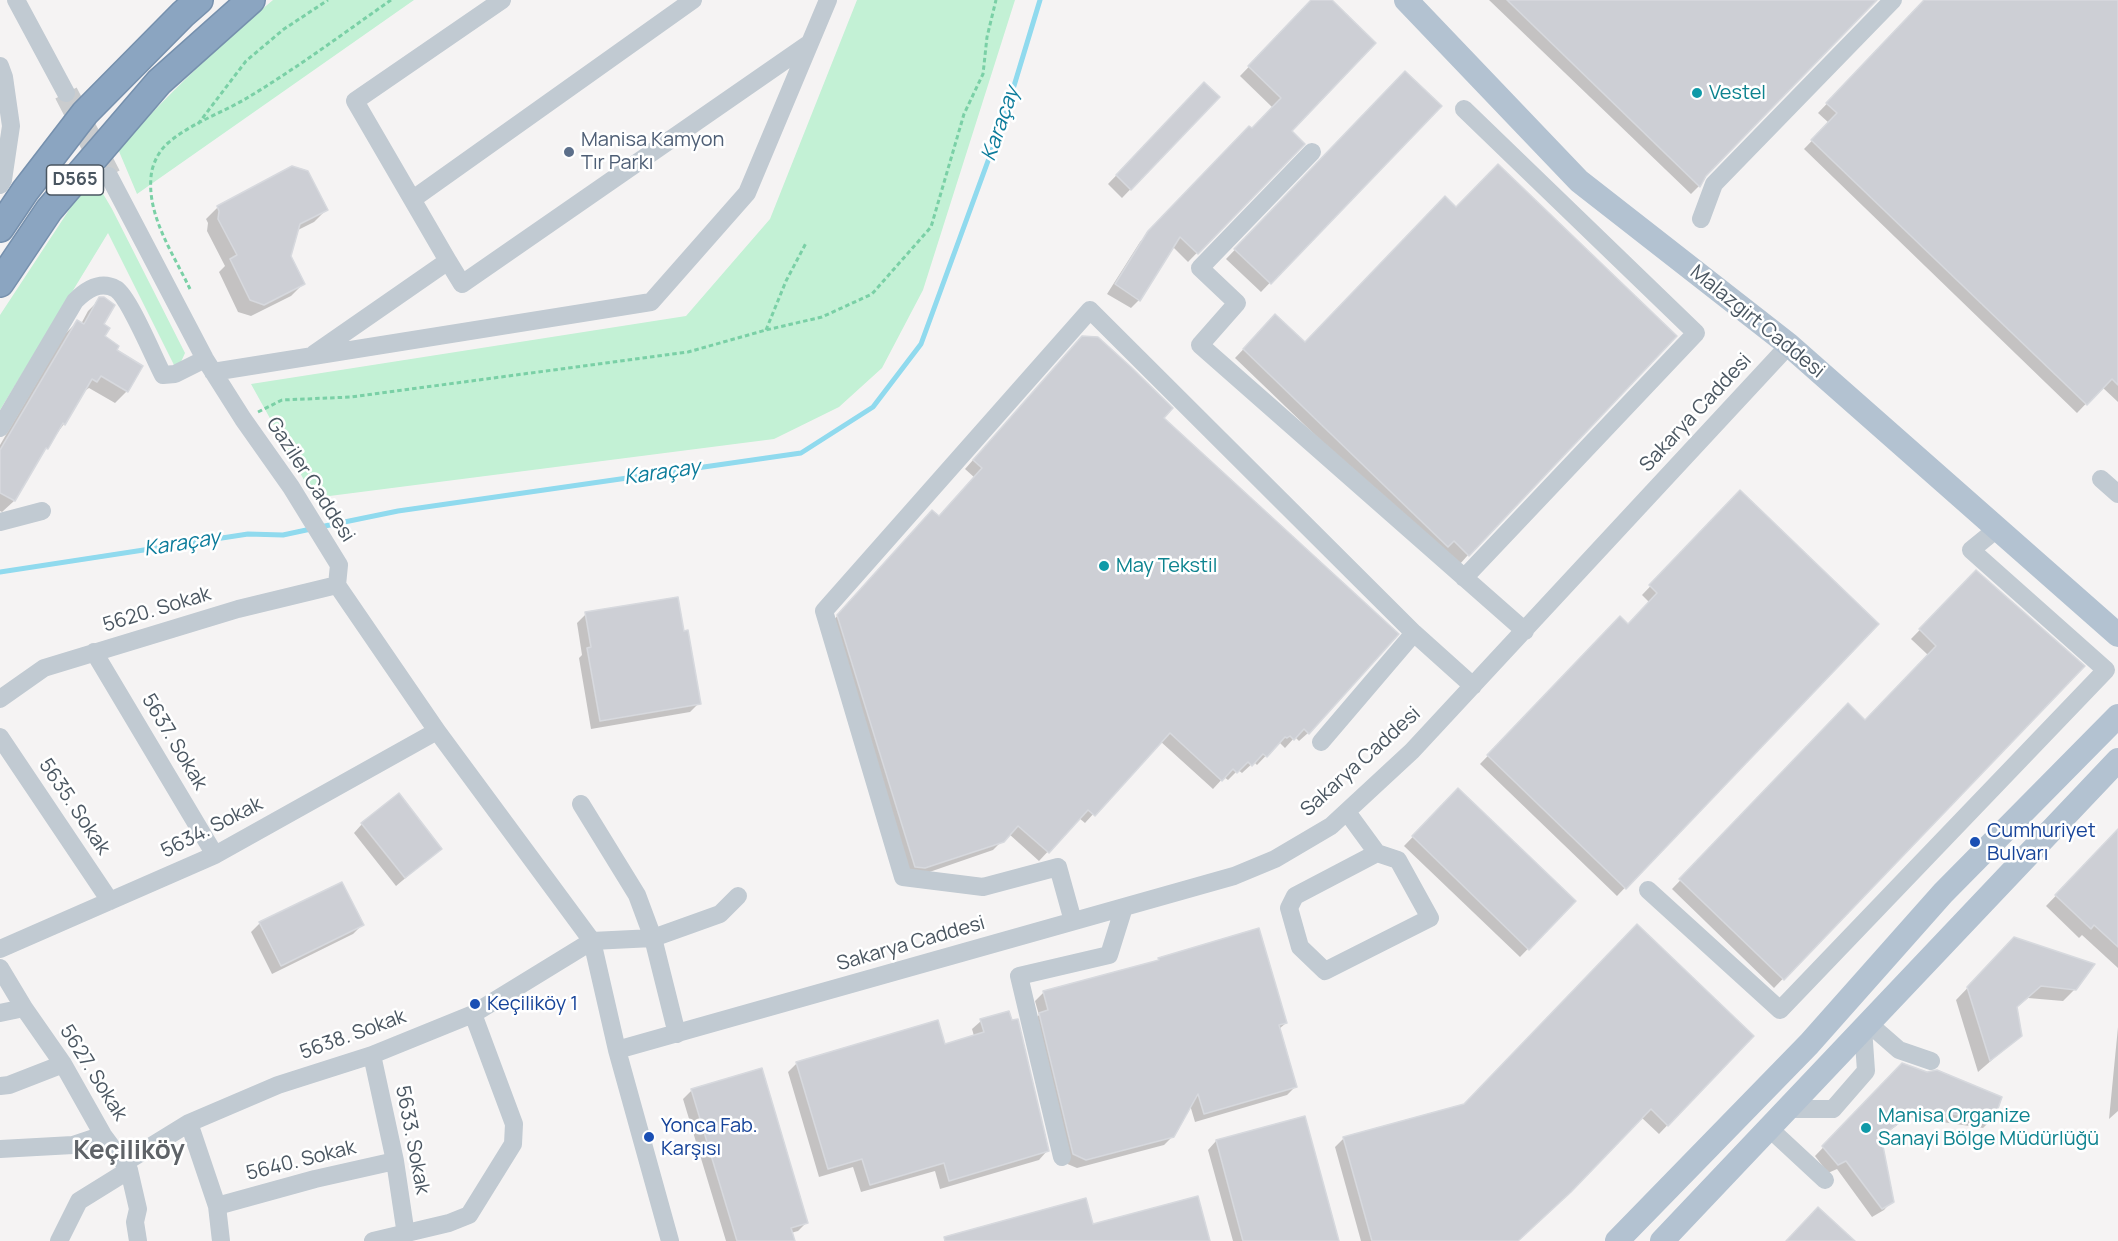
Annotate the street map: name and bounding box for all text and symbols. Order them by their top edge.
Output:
place label: Vestel [1709,81,1766,105]
water label: Karaçay [977,84,1025,164]
marker: Vestel [1690,86,1704,100]
place label: Manisa Kamyon Tır Parkı [581,128,724,175]
marker: Manisa Kamyon Tır Parkı [562,145,576,159]
road number: D565 [46,165,104,195]
street label: Malazgirt Caddesi [1685,260,1829,384]
street label: Sakarya Caddesi [1635,349,1757,477]
street label: Gaziler Caddesi [261,413,359,547]
water label: Karaçay [622,455,702,491]
water label: Karaçay [142,526,222,562]
place label: May Tekstil [1116,554,1217,578]
marker: May Tekstil [1097,559,1111,573]
street label: 5620. Sokak [100,582,214,638]
street label: 5637. Sokak [136,690,212,794]
street label: Sakarya Caddesi [1296,702,1426,822]
street label: 5635. Sokak [33,754,115,860]
street label: 5634. Sokak [157,792,267,864]
place label: Cumhuriyet Bulvarı [1987,819,2096,866]
marker: Cumhuriyet Bulvarı [1968,835,1982,849]
street label: Sakarya Caddesi [834,911,988,977]
place label: Keçiliköy 1 [487,992,578,1016]
marker: Keçiliköy 1 [468,997,482,1011]
street label: 5638. Sokak [297,1005,409,1065]
street label: 5627. Sokak [54,1021,132,1125]
street label: 5633. Sokak [390,1084,434,1196]
place label: Manisa Organize Sanayi Bölge Müdürlüğü [1878,1104,2099,1151]
place label: Yonca Fab. Karşısı [661,1114,758,1161]
marker: Manisa Organize Sanayi Bölge Müdürlüğü [1859,1121,1873,1135]
marker: Yonca Fab. Karşısı [642,1130,656,1144]
district label: Keçiliköy [73,1136,185,1168]
street label: 5640. Sokak [244,1136,358,1186]

